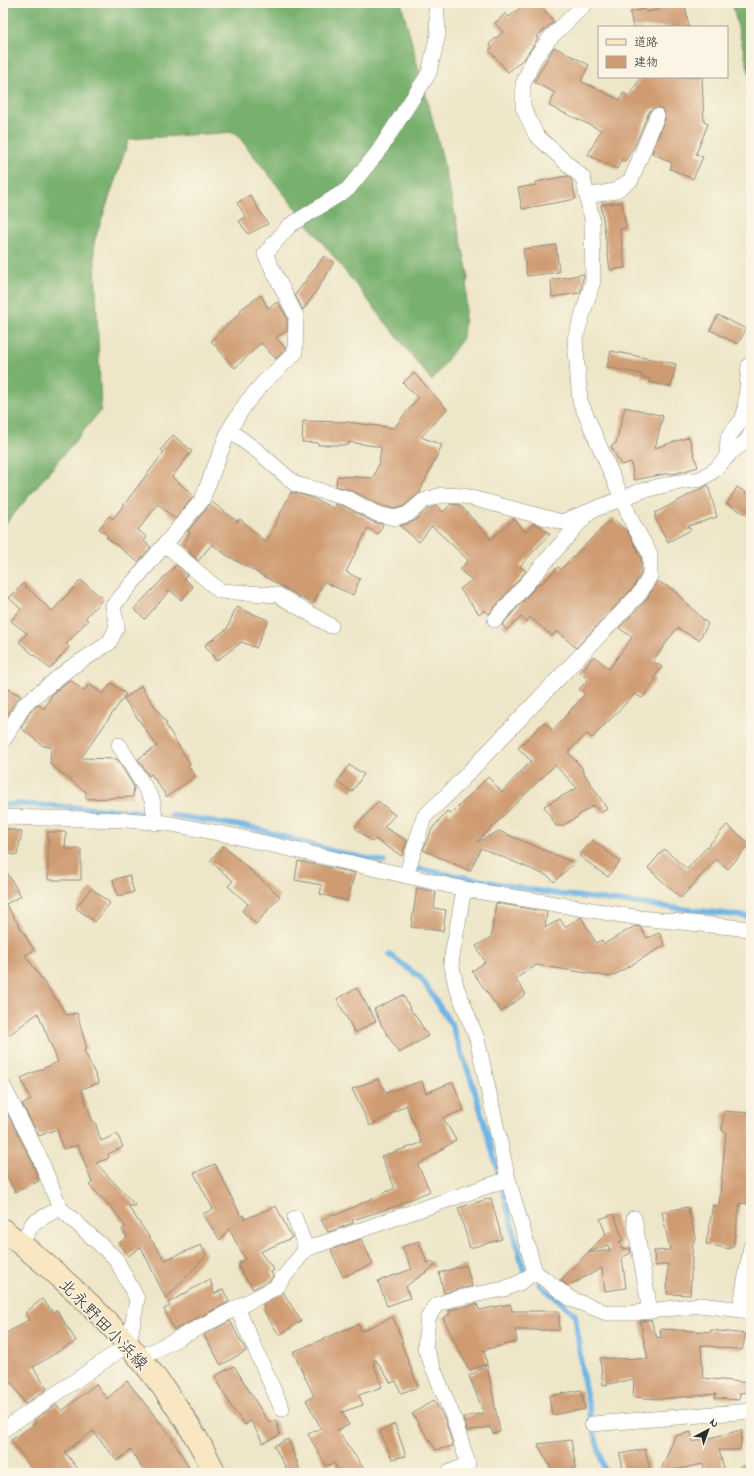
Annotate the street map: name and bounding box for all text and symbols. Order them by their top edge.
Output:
legend [598,26,728,78]
text: 道路 [634,34,658,52]
text: 建物 [634,54,658,72]
street label: 北永野田小浜線 [53,1274,153,1377]
north arrow [688,1410,728,1450]
text: N [706,1415,722,1432]

